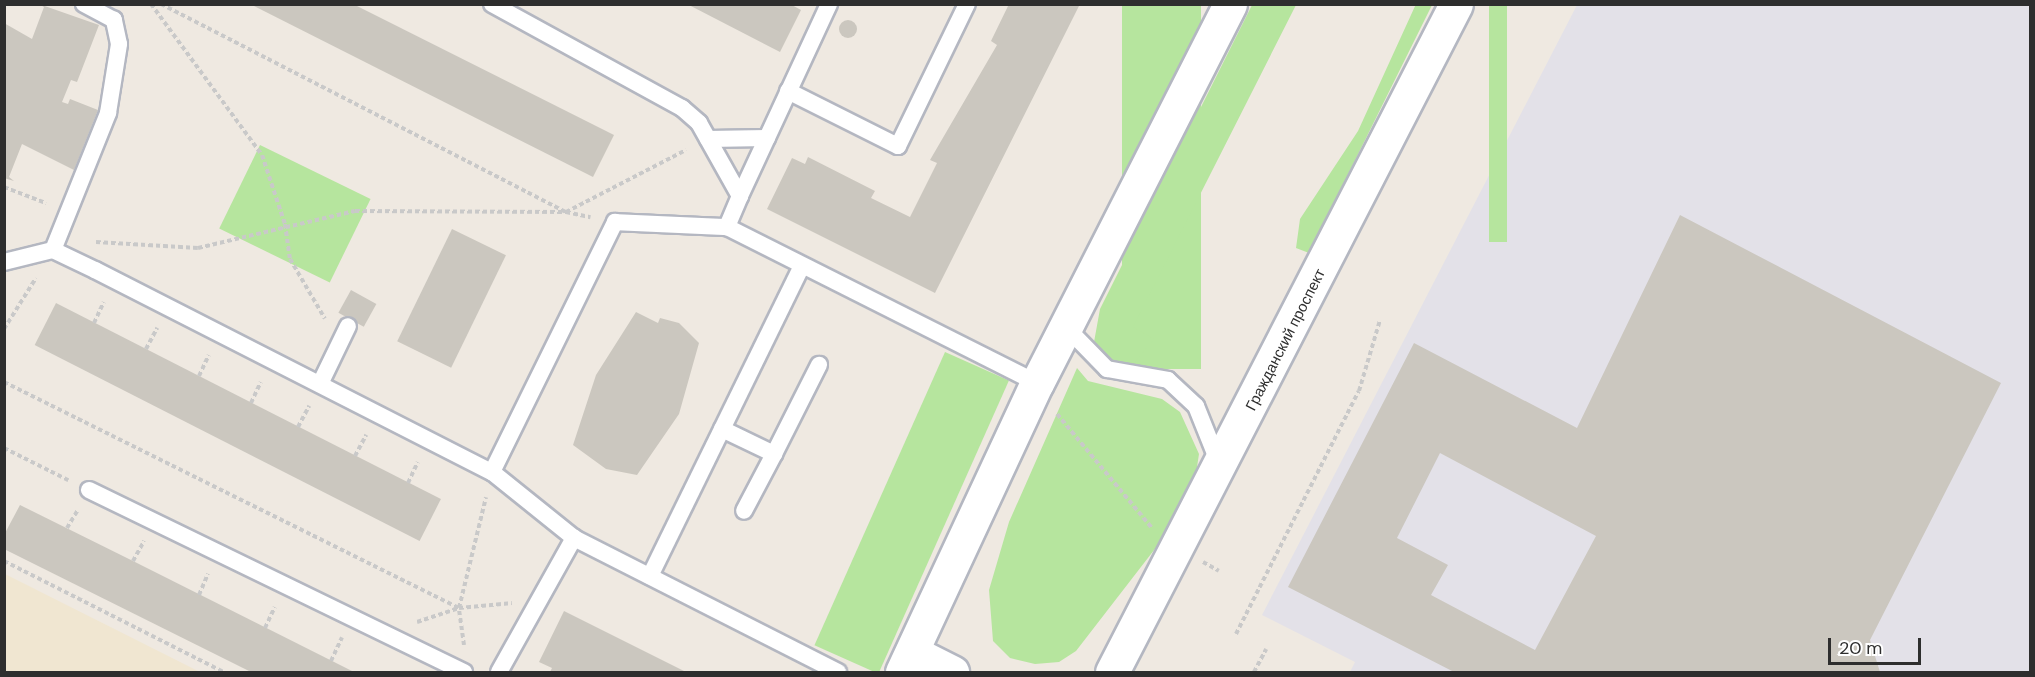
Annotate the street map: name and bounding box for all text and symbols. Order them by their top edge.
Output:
street label: Гражданский проспект [1242,266,1330,414]
scale bar [1831,626,1924,664]
text: 20 m [1839,636,1882,660]

